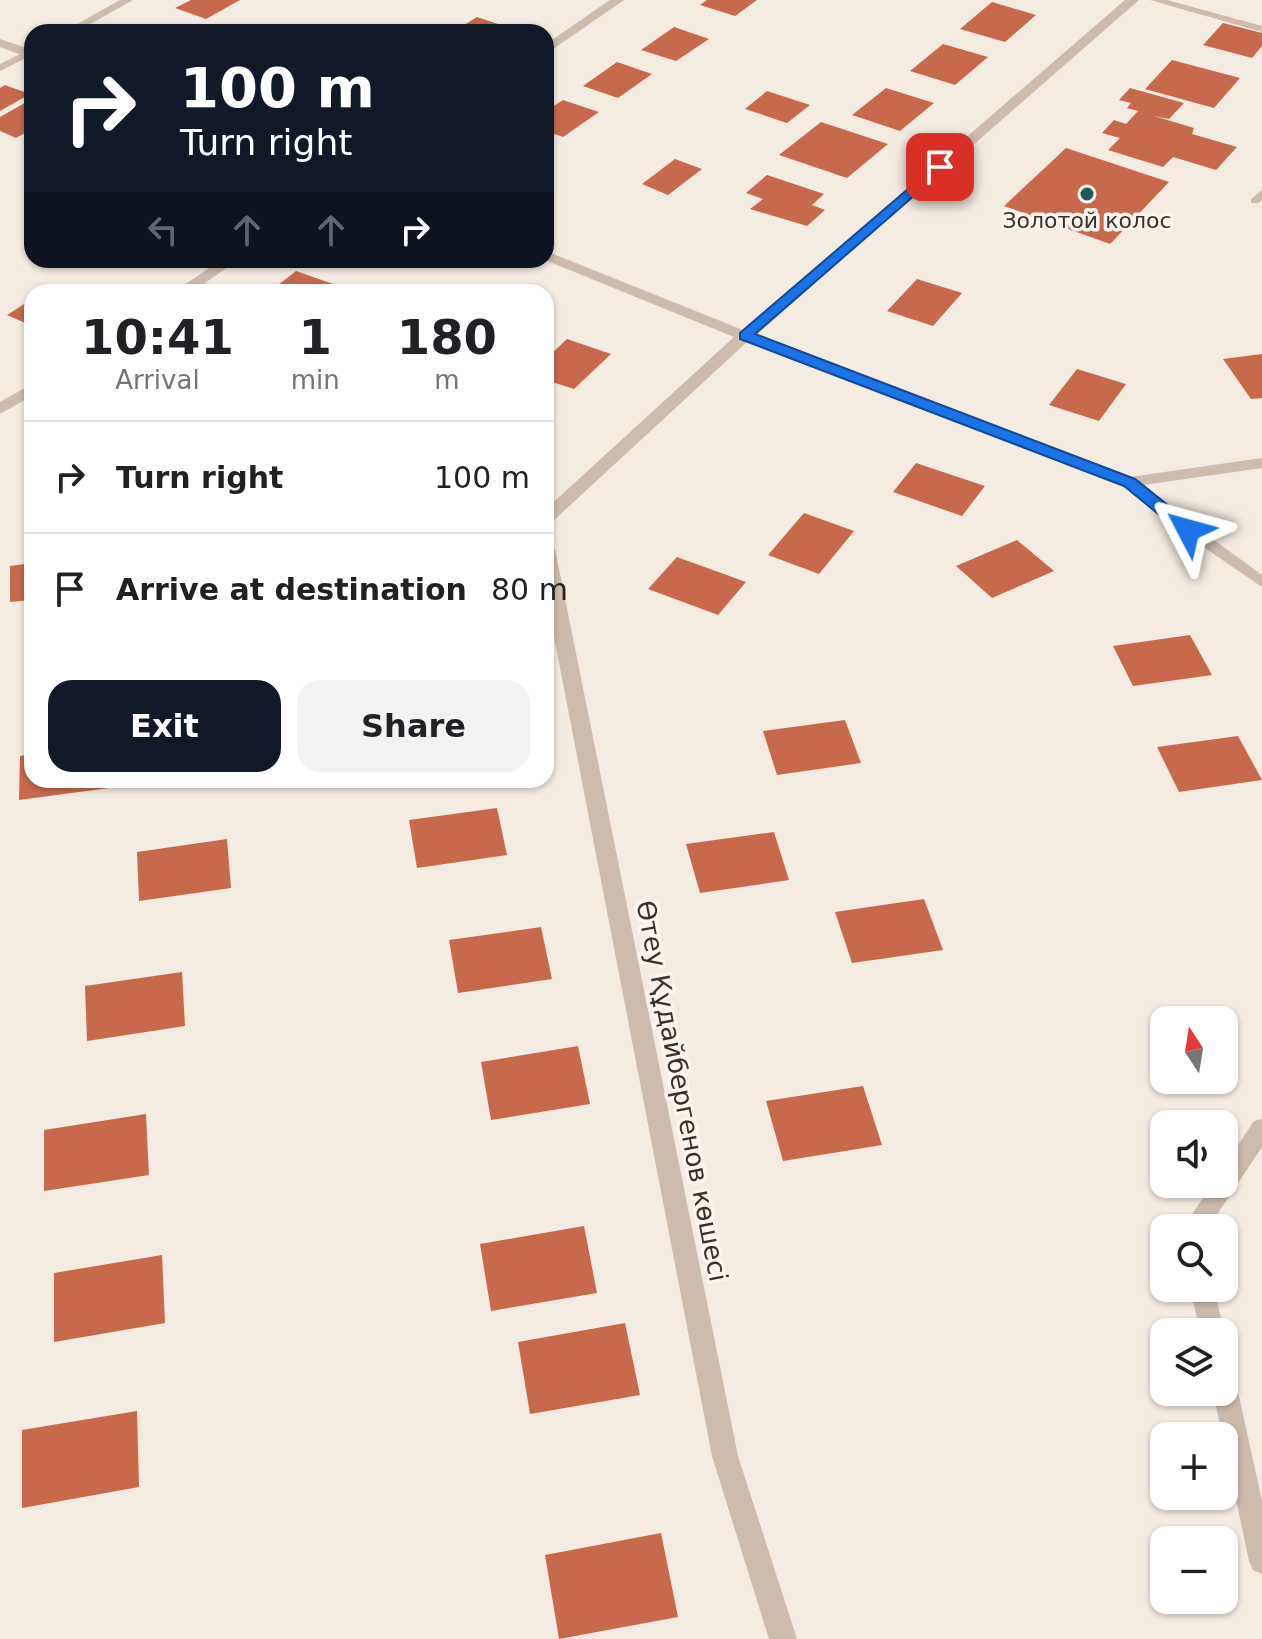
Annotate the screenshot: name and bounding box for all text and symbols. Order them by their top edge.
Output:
text: 100 m [180,55,375,120]
icon: right [48,56,152,160]
text: Turn right [180,122,352,163]
pin [906,133,974,201]
icon: arrive [918,145,962,189]
marker: Золотой колос [1078,185,1096,203]
icon: left [141,208,185,252]
icon: ahead [225,208,269,252]
icon: ahead [309,208,353,252]
icon: right [393,208,437,252]
place label: Золотой колос [1002,208,1172,233]
text: 10:41 [81,309,234,365]
text: 1 [299,309,332,365]
text: 180 [397,309,497,365]
text: Arrival [115,365,200,395]
text: min [291,365,340,395]
text: m [434,365,460,395]
icon: right [48,455,92,499]
text: Turn right [116,460,283,495]
text: 100 m [434,460,530,495]
position arrow [1146,488,1230,572]
icon: arrive [48,567,92,611]
text: Arrive at destination [116,572,467,607]
text: 80 m [491,572,568,607]
button: Exit [48,680,281,772]
button: Share [297,680,530,772]
street label: Өтеу Құдайбергенов көшесі [630,898,734,1284]
north arrow [1150,1006,1238,1094]
map controls [1150,1006,1238,1614]
button: sound [1150,1110,1238,1198]
button: search [1150,1214,1238,1302]
button: layers [1150,1318,1238,1406]
button: + [1150,1422,1238,1510]
button: − [1150,1526,1238,1614]

